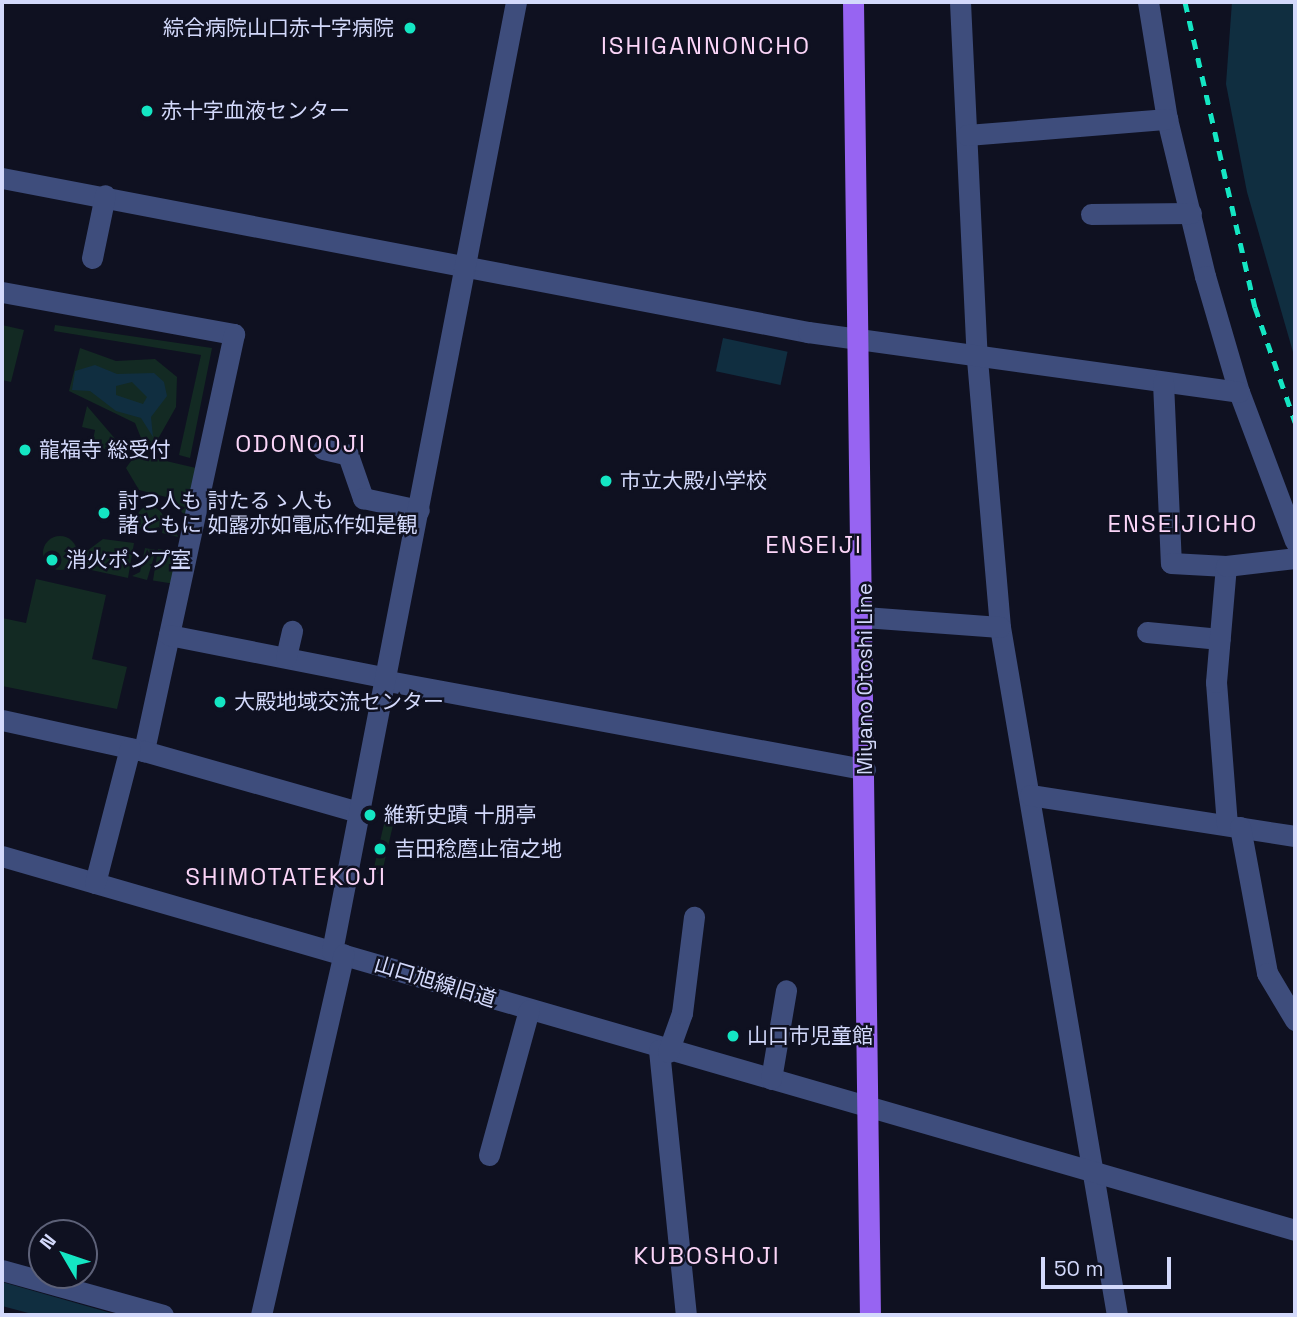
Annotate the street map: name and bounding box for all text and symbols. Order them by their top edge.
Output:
place label: 綜合病院山口赤十字病院 [163,15,394,41]
marker: 綜合病院山口赤十字病院 [400,18,420,38]
district label: ISHIGANNONCHO [603,32,809,60]
place label: 赤十字血液センター [161,98,350,124]
marker: 赤十字血液センター [139,103,155,119]
district label: ODONOOJI [236,430,366,458]
place label: 龍福寺 総受付 [39,437,170,463]
marker: 龍福寺 総受付 [17,442,33,458]
place label: 市立大殿小学校 [620,468,767,494]
marker: 市立大殿小学校 [598,473,614,489]
place label: 討つ人も 討たるゝ人も 諸ともに 如露亦如電応作如是観 [118,488,417,538]
marker: 討つ人も 討たるゝ人も 諸ともに 如露亦如電応作如是観 [96,505,112,521]
district label: ENSEIJICHO [1109,510,1257,538]
district label: ENSEIJI [766,531,862,559]
place label: 消火ポンプ室 [66,547,192,573]
marker: 消火ポンプ室 [44,552,60,568]
street label: Miyano Otoshi Line [852,583,878,775]
place label: 大殿地域交流センター [234,689,444,715]
marker: 大殿地域交流センター [212,694,228,710]
place label: 維新史蹟 十朋亭 [384,802,536,828]
marker: 維新史蹟 十朋亭 [362,807,378,823]
place label: 吉田稔麿止宿之地 [394,836,562,862]
marker: 吉田稔麿止宿之地 [372,841,388,857]
district label: SHIMOTATEKOJI [187,863,385,891]
street label: 山口旭線旧道 [371,952,499,1012]
place label: 山口市児童館 [747,1023,873,1049]
marker: 山口市児童館 [725,1028,741,1044]
north arrow [28,1219,98,1289]
text: N [34,1229,62,1255]
district label: KUBOSHOJI [635,1242,779,1270]
scale bar [1045,1244,1174,1288]
text: 50 m [1054,1255,1104,1282]

